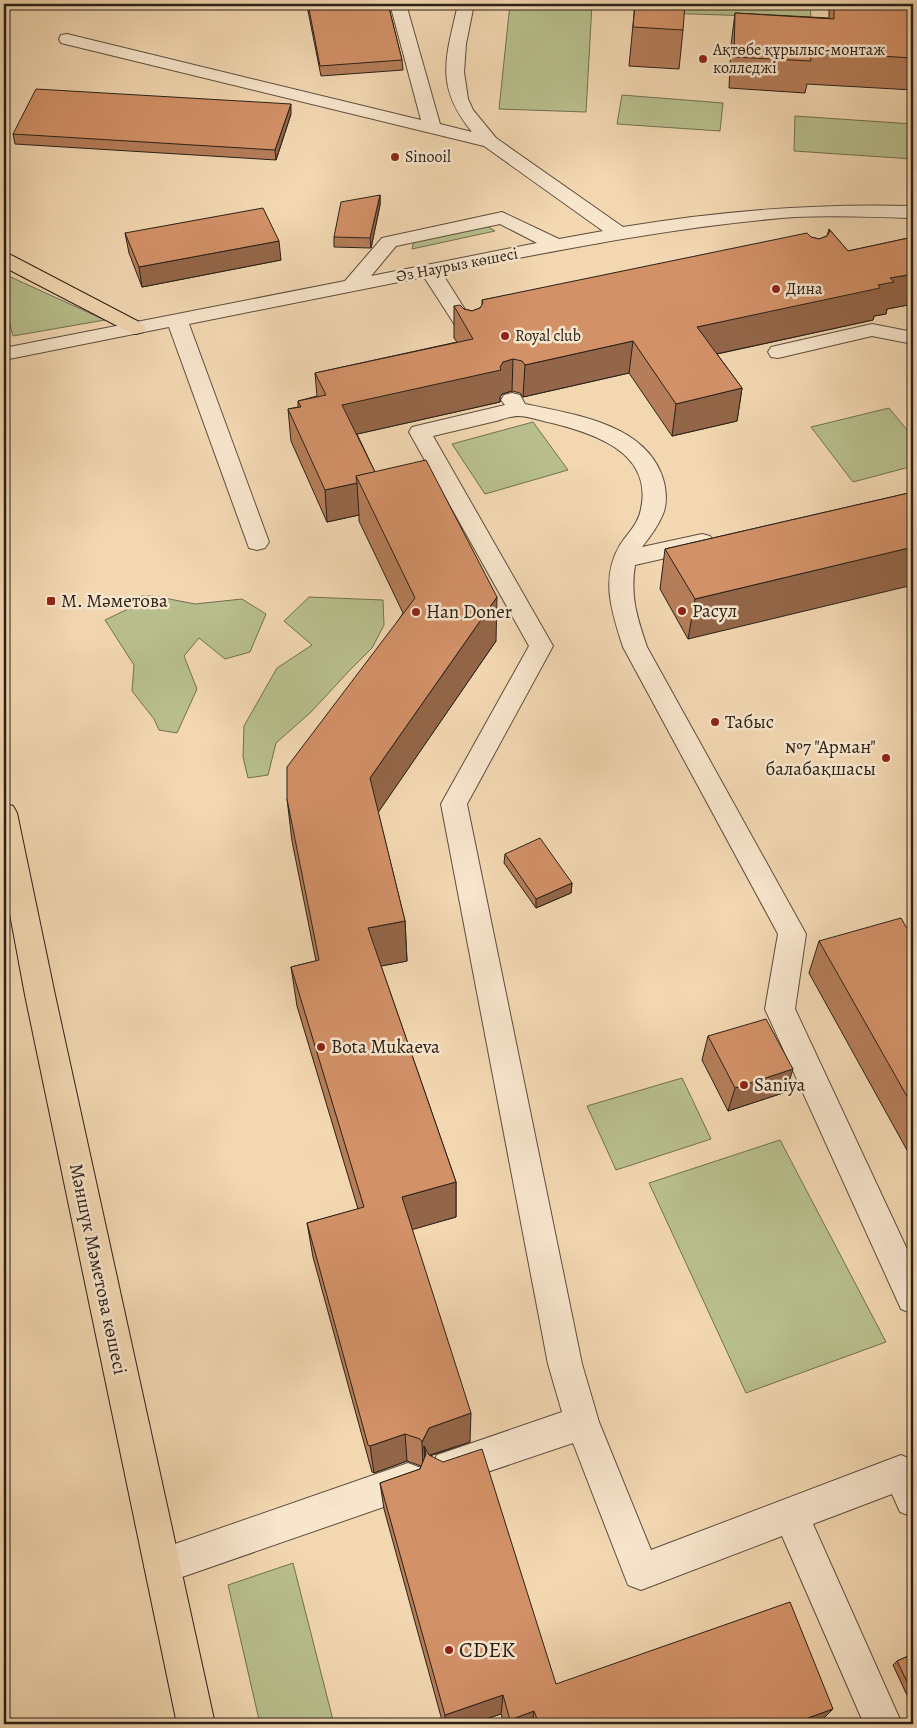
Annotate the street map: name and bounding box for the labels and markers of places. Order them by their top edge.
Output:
place label: Ақтөбе құрылыс-монтаж колледжі [712,39,885,79]
marker: Ақтөбе құрылыс-монтаж колледжі [697,53,709,65]
place label: Sinooil [405,146,451,168]
marker: Sinooil [389,151,401,163]
place label: Дина [786,278,823,300]
marker: Дина [770,283,782,295]
place label: Royal club [515,325,581,347]
marker: Royal club [499,330,511,342]
place label: М. Мәметова [61,588,168,614]
marker: М. Мәметова [45,595,57,607]
place label: Расул [692,598,737,624]
place label: Han Doner [426,599,512,625]
marker: Расул [676,605,688,617]
marker: Han Doner [410,606,422,618]
place label: Табыс [725,709,774,735]
marker: Табыс [709,716,721,728]
place label: №7 "Арман" балабақшасы [765,734,876,782]
marker: №7 "Арман" балабақшасы [880,752,892,764]
place label: Bota Mukaeva [331,1034,440,1060]
marker: Bota Mukaeva [315,1041,327,1053]
place label: Saniya [754,1072,805,1098]
marker: Saniya [738,1079,750,1091]
place label: CDEK [459,1635,515,1665]
marker: CDEK [443,1644,455,1656]

